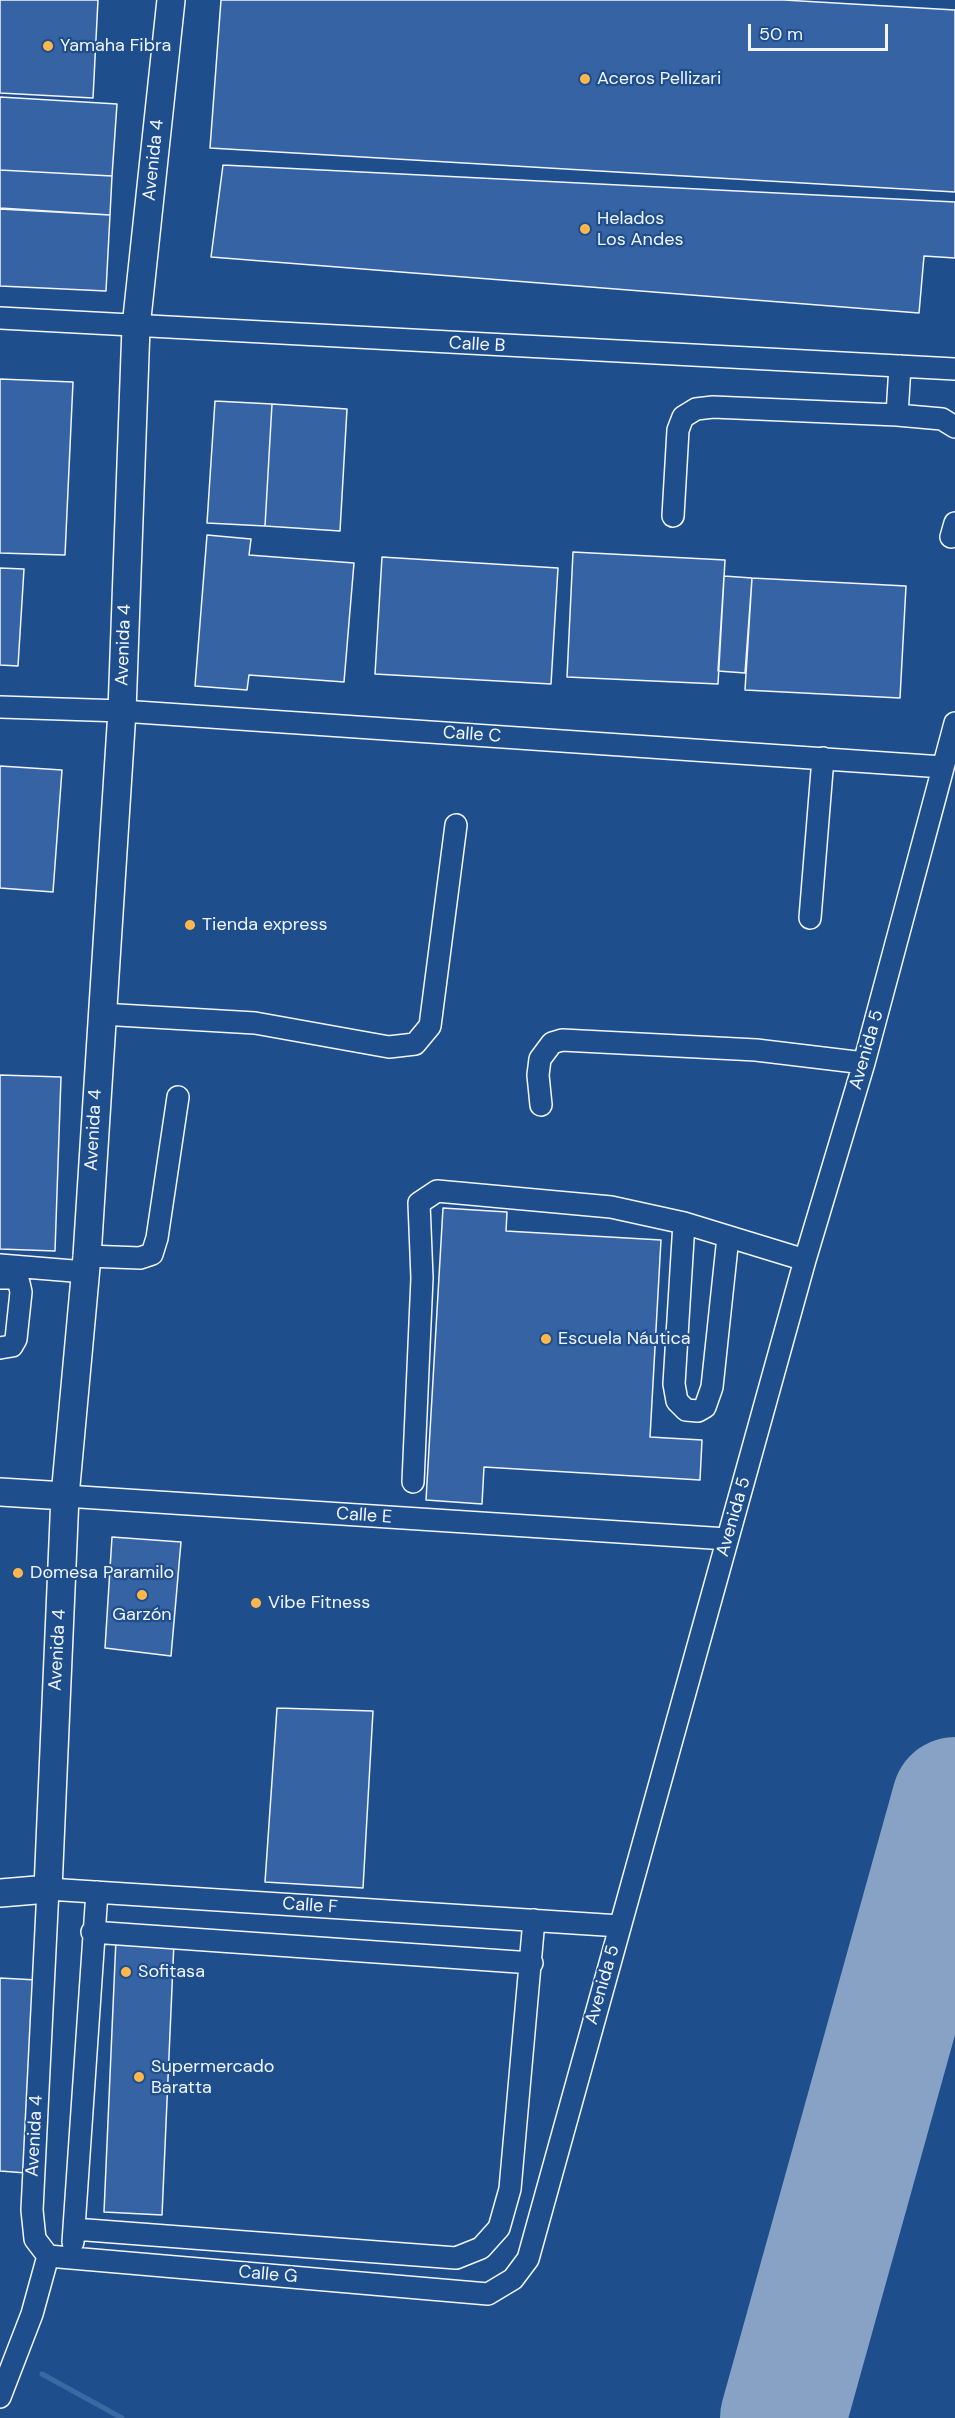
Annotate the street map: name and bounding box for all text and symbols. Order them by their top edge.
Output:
scale bar [751,12,890,50]
text: 50 m [759,22,803,46]
place label: Yamaha Fibra [60,35,171,57]
marker: Yamaha Fibra [41,39,55,53]
place label: Aceros Pellizari [597,68,721,90]
marker: Aceros Pellizari [578,72,592,86]
street label: Avenida 4 [139,118,169,202]
place label: Helados Los Andes [597,208,683,250]
marker: Helados Los Andes [578,222,592,236]
street label: Calle B [448,333,506,357]
street label: Avenida 4 [112,604,136,686]
street label: Calle C [442,722,502,748]
place label: Tienda express [202,914,327,936]
marker: Tienda express [183,918,197,932]
street label: Avenida 5 [845,1008,889,1092]
street label: Avenida 4 [81,1089,107,1171]
place label: Escuela Náutica [558,1328,691,1350]
marker: Escuela Náutica [539,1332,553,1346]
street label: Avenida 5 [712,1475,756,1559]
street label: Calle E [335,1503,393,1529]
place label: Domesa Paramilo [30,1562,174,1584]
marker: Domesa Paramilo [11,1566,25,1580]
marker: Garzón [135,1588,149,1602]
place label: Vibe Fitness [268,1592,370,1614]
marker: Vibe Fitness [249,1596,263,1610]
place label: Garzón [112,1604,172,1626]
street label: Avenida 4 [45,1609,71,1691]
street label: Calle F [282,1893,338,1919]
street label: Avenida 5 [581,1943,625,2027]
place label: Sofitasa [138,1961,205,1983]
marker: Sofitasa [119,1965,133,1979]
place label: Supermercado Baratta [151,2056,275,2098]
marker: Supermercado Baratta [132,2070,146,2084]
street label: Avenida 4 [22,2095,48,2177]
street label: Calle G [237,2262,299,2288]

